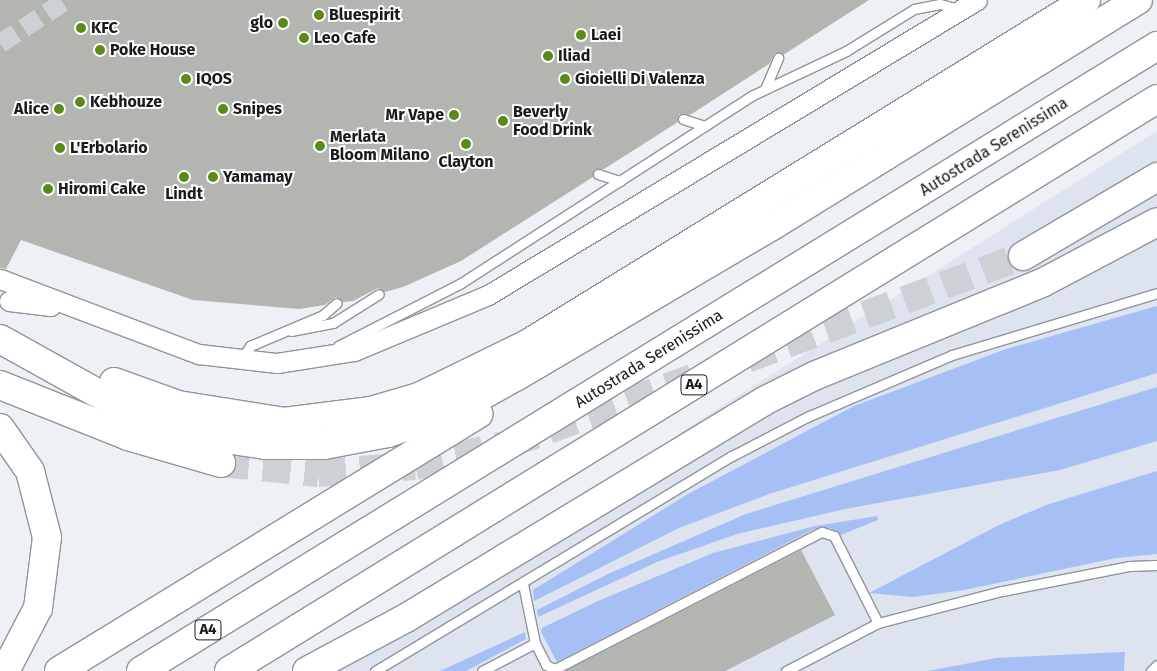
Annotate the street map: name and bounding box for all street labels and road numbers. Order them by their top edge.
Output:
street label: Autostrada Serenissima [916,94,1072,200]
street label: Autostrada Serenissima [571,306,727,412]
road number: A4 [680,372,708,398]
road number: A4 [194,618,222,642]

